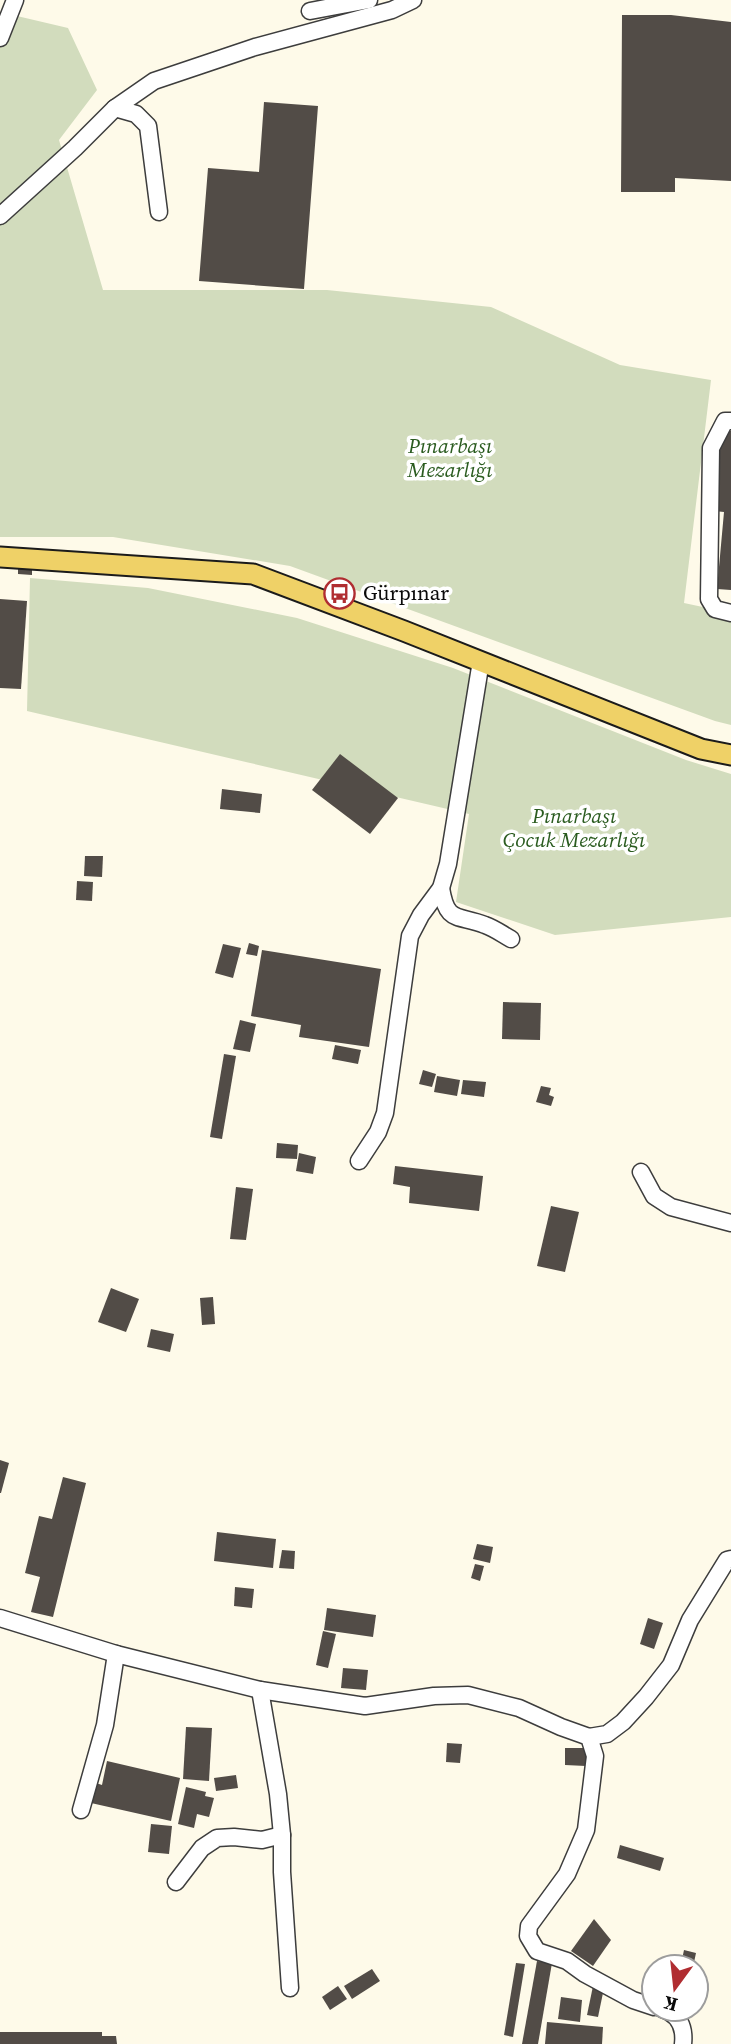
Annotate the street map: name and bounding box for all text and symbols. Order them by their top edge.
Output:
park label: Pınarbaşı Mezarlığı [407,431,493,484]
bus stop icon: Gürpınar [323,576,357,610]
place label: Gürpınar [363,578,449,607]
park label: Pınarbaşı Çocuk Mezarlığı [503,801,646,854]
north arrow [640,1953,710,2023]
text: K [660,1990,680,2019]

